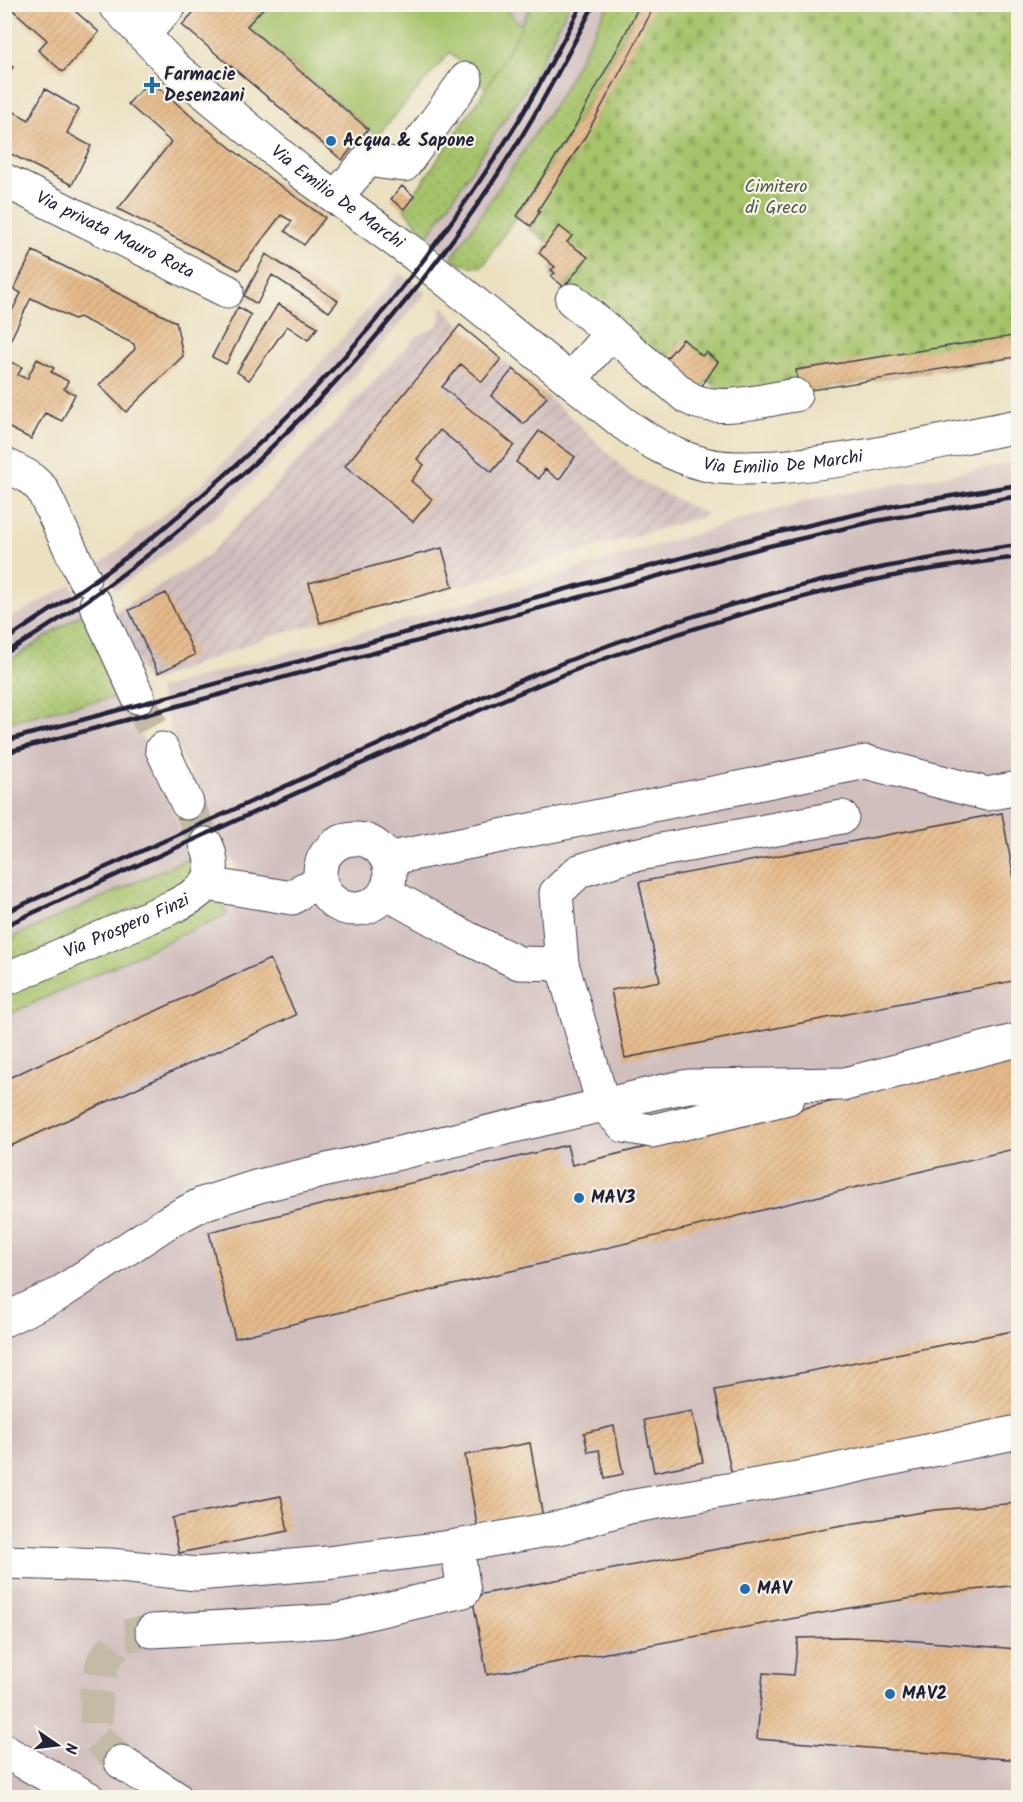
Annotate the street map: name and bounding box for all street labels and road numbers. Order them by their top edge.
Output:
street label: Via Emilio De Marchi [264,138,411,257]
street label: Via privata Mauro Rota [31,184,199,287]
street label: Via Emilio De Marchi [700,442,866,483]
street label: Via Prospero Finzi [59,886,196,967]

